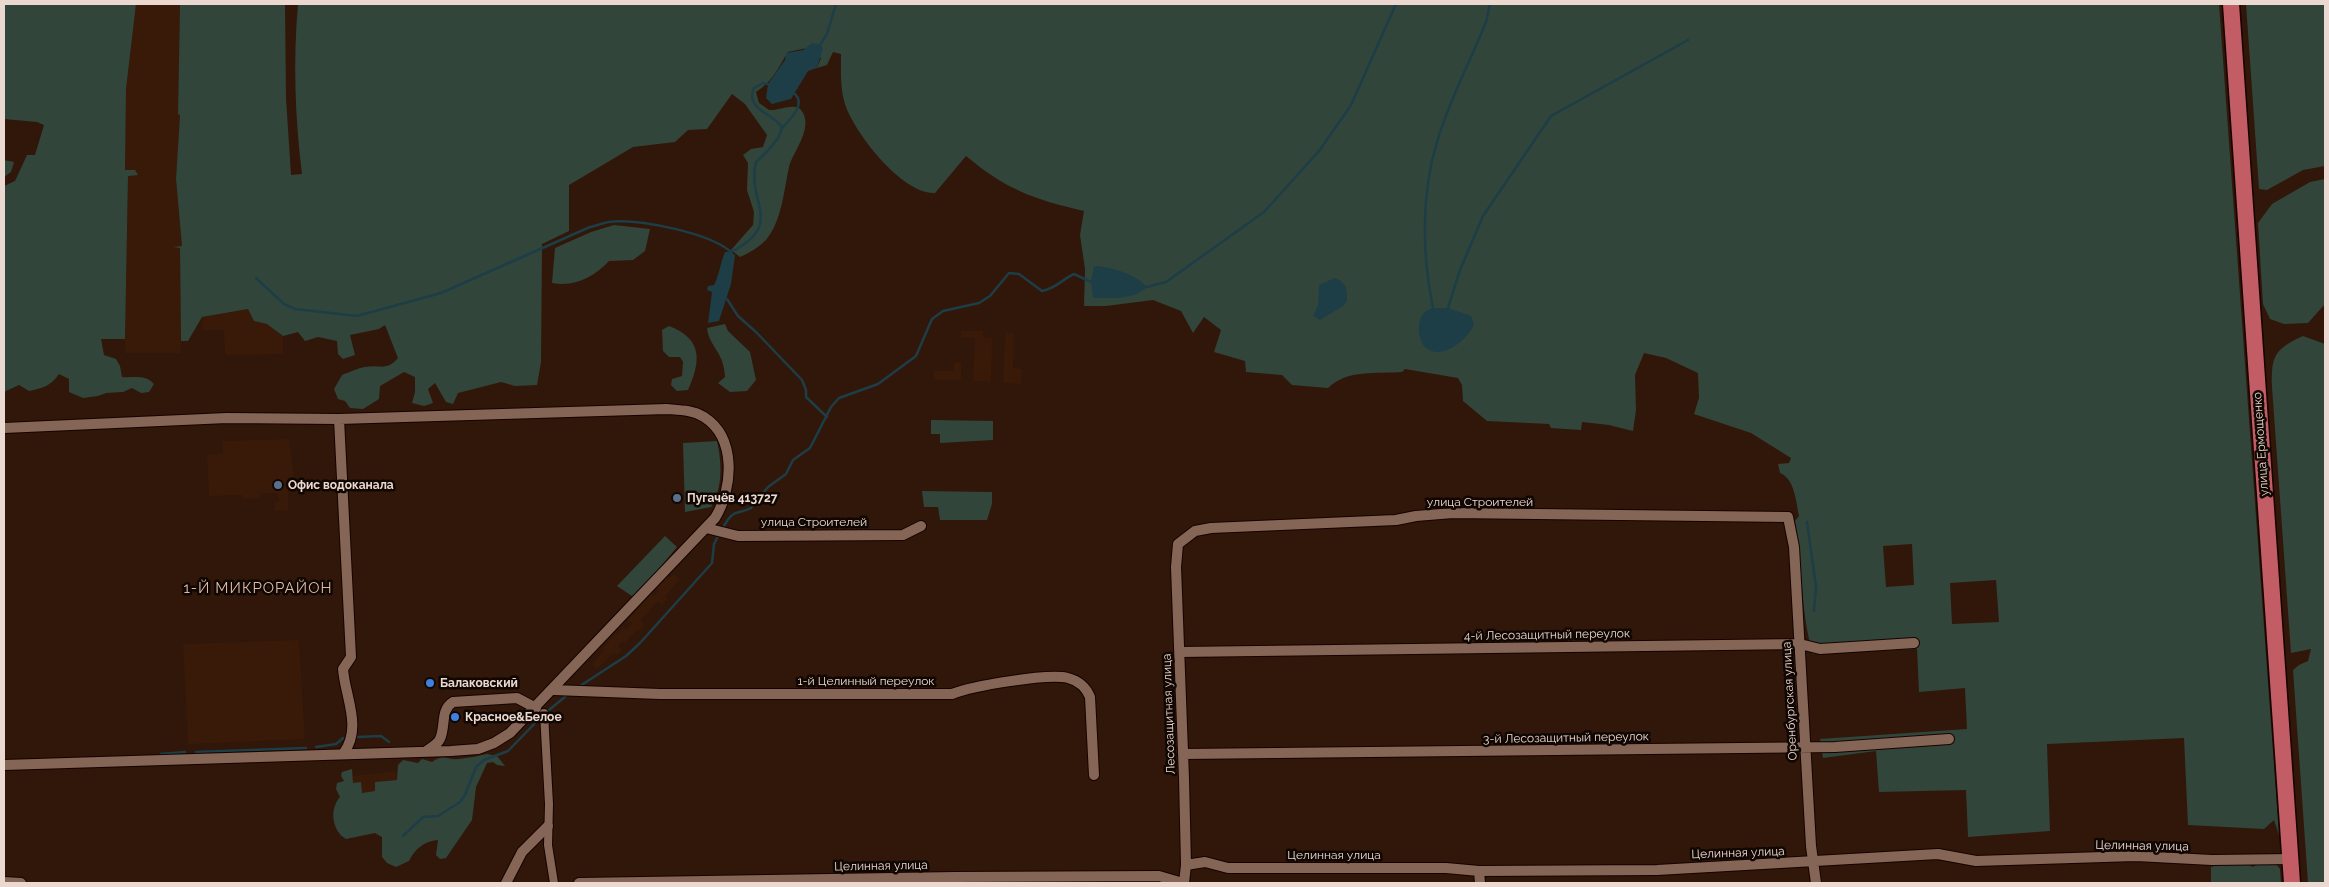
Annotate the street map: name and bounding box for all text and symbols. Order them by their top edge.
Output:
street label: улица Ермощенко [2250,392,2272,496]
place label: Офис водоканала [288,478,394,492]
marker: Офис водоканала [272,479,284,491]
place label: Пугачёв 413727 [687,491,777,505]
marker: Пугачёв 413727 [671,492,683,504]
street label: улица Строителей [1427,495,1533,509]
street label: улица Строителей [761,515,867,529]
district label: 1-Й МИКРОРАЙОН [182,579,334,597]
street label: 4-й Лесозащитный переулок [1464,626,1630,644]
street label: Оренбургская улица [1780,641,1800,761]
street label: Лесозащитная улица [1160,653,1178,775]
street label: 1-й Целинный переулок [797,674,935,688]
place label: Балаковский [440,676,518,690]
marker: Балаковский [424,677,436,689]
place label: Красное&Белое [465,710,562,724]
marker: Красное&Белое [449,711,461,723]
street label: 3-й Лесозащитный переулок [1483,729,1649,747]
street label: Целинная улица [2095,838,2189,854]
street label: Целинная улица [1691,844,1785,862]
street label: Целинная улица [1287,848,1381,862]
street label: Целинная улица [834,858,928,874]

